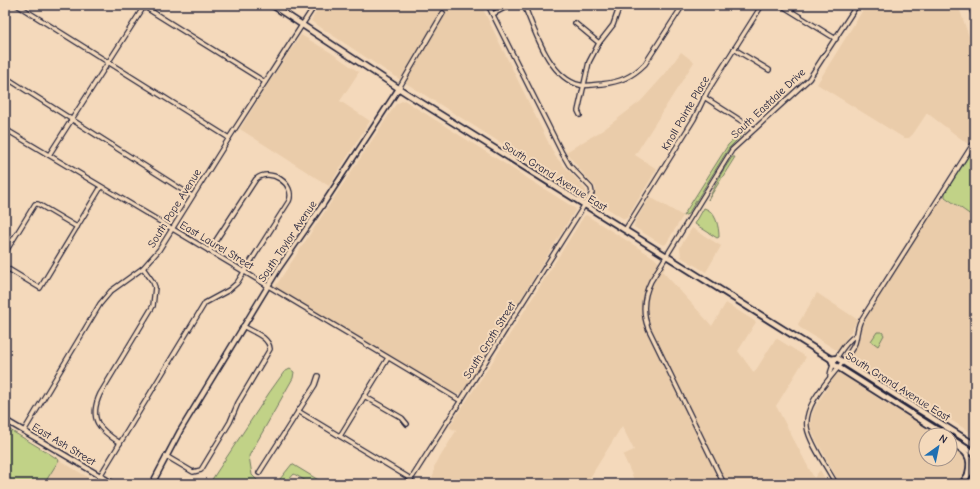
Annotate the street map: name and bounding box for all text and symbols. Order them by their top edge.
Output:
street label: South Eastdale Drive [729,65,808,141]
street label: Knoll Pointe Place [659,73,712,153]
street label: South Grand Avenue East [500,139,610,214]
street label: South Pope Avenue [145,166,204,250]
street label: South Taylor Avenue [255,198,320,284]
street label: East Laurel Street [178,218,257,273]
street label: South Groth Street [461,299,519,381]
street label: South Grand Avenue East [843,349,953,424]
street label: East Ash Street [30,420,99,469]
north arrow [918,427,958,467]
text: N [937,432,950,446]

